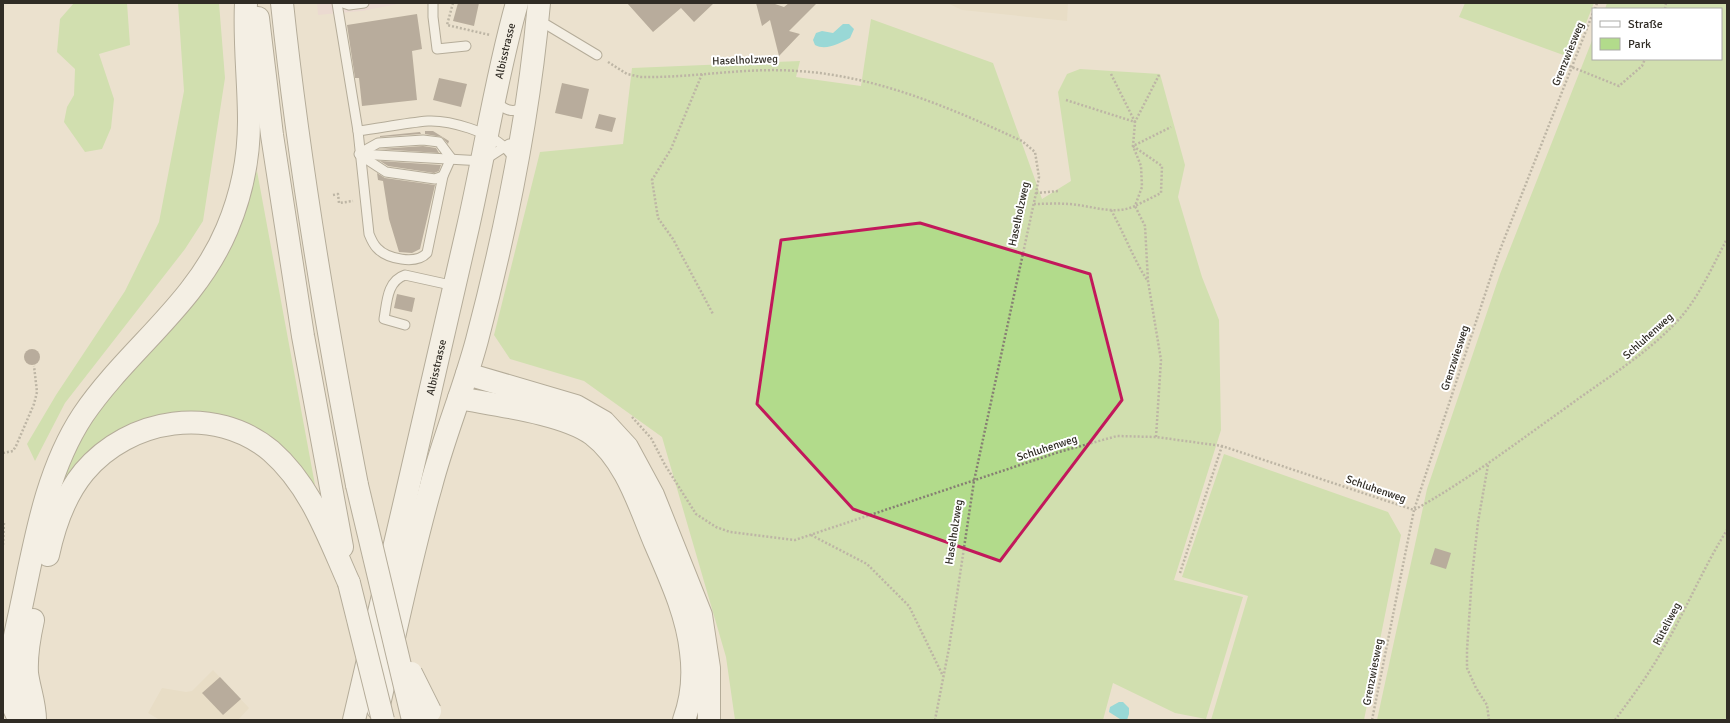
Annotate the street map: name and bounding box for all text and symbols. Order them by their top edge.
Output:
legend [1592,8,1722,60]
text: Straße [1628,17,1663,32]
street label: Grenzwiesweg [1549,20,1587,88]
street label: Albisstrasse [492,22,518,80]
text: Park [1628,37,1651,52]
street label: Haselholzweg [712,52,778,68]
street label: Haselholzweg [1006,180,1032,247]
street label: Schluhenweg [1620,310,1676,362]
street label: Grenzwiesweg [1438,324,1472,392]
street label: Albisstrasse [423,338,449,396]
street label: Schluhenweg [1015,432,1079,464]
street label: Schluhenweg [1344,473,1408,505]
street label: Haselholzweg [942,498,966,565]
street label: Rüteliweg [1650,600,1684,648]
street label: Grenzwiesweg [1360,637,1386,707]

